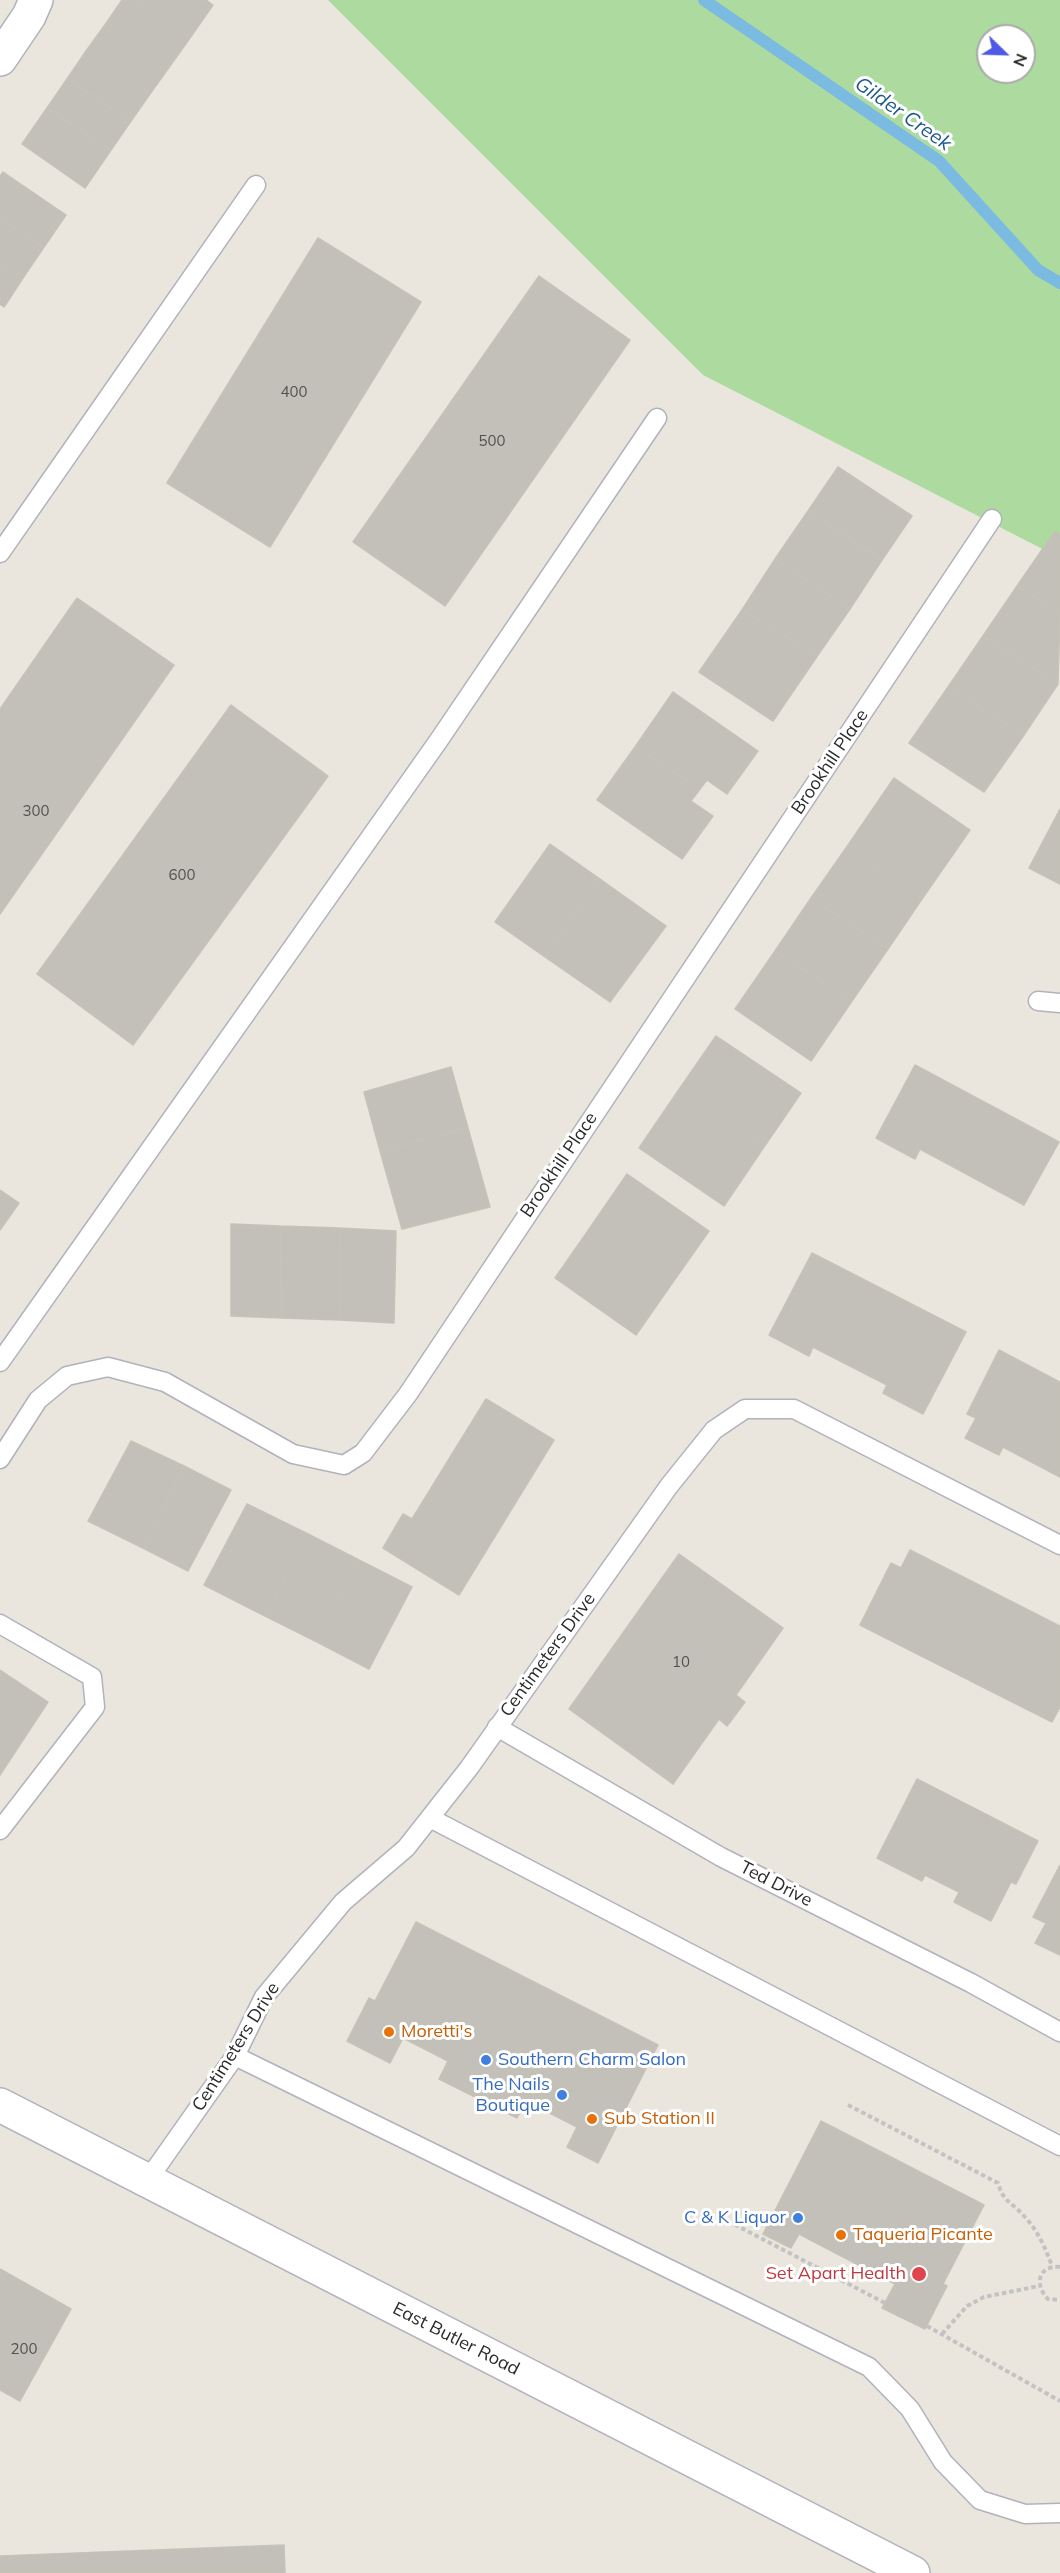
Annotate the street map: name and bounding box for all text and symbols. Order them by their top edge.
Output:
north arrow [976,24,1036,84]
text: N [1009,51,1032,70]
water label: Gilder Creek [850,72,956,156]
house number: 400 [281,383,307,401]
house number: 500 [479,432,505,450]
street label: Brookhill Place [787,705,873,819]
house number: 300 [23,802,49,820]
house number: 600 [169,866,195,884]
street label: Brookhill Place [516,1108,602,1222]
street label: Centimeters Drive [496,1589,600,1721]
house number: 10 [672,1653,690,1671]
street label: Ted Drive [736,1857,816,1911]
street label: Centimeters Drive [188,1979,284,2115]
place label: Moretti's [401,2021,472,2043]
marker: Moretti's [382,2025,396,2039]
place label: Southern Charm Salon [498,2049,686,2071]
marker: Southern Charm Salon [479,2053,493,2067]
place label: The Nails Boutique [472,2074,550,2116]
marker: The Nails Boutique [555,2088,569,2102]
place label: Sub Station II [604,2108,715,2130]
marker: Sub Station II [585,2112,599,2126]
place label: C & K Liquor [684,2207,786,2229]
marker: C & K Liquor [791,2211,805,2225]
place label: Taqueria Picante [853,2224,993,2246]
marker: Taqueria Picante [834,2228,848,2242]
place label: Set Apart Health [766,2263,906,2285]
marker: Set Apart Health [910,2265,928,2283]
street label: East Butler Road [389,2298,523,2380]
house number: 200 [11,2340,37,2358]

